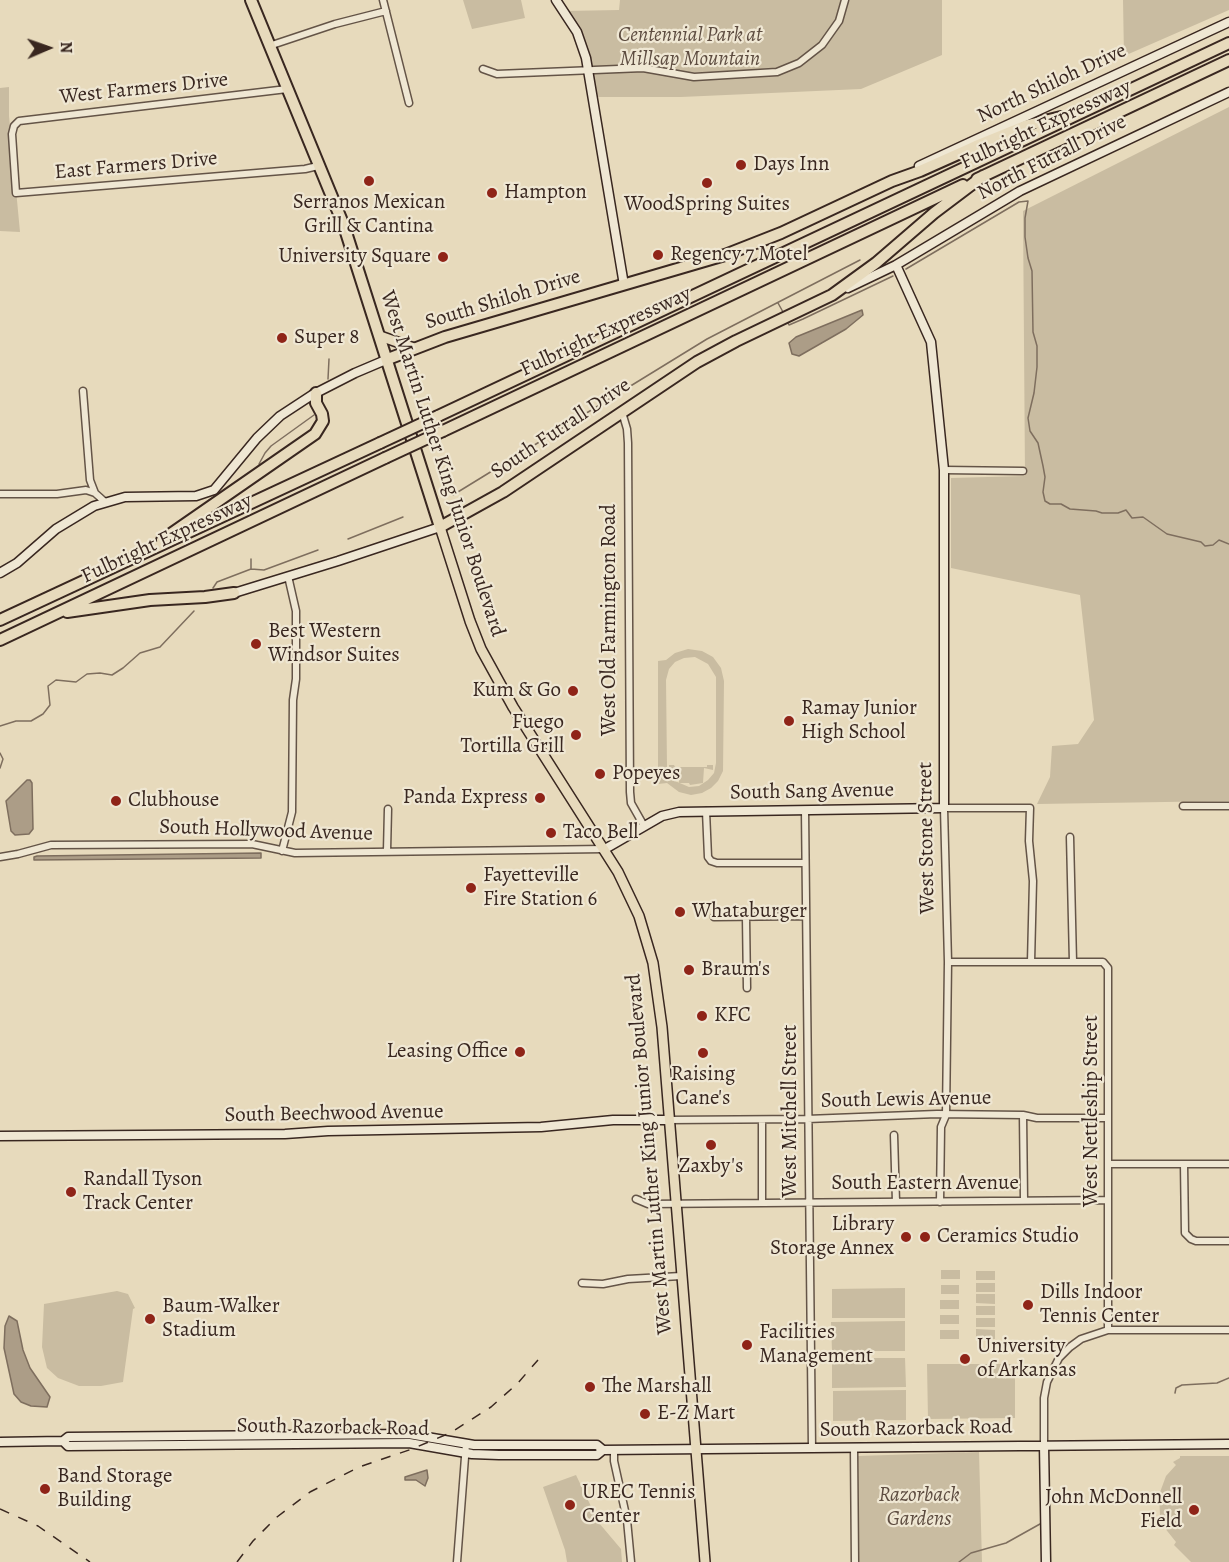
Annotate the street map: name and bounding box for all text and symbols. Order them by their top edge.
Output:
north arrow [18,18,78,78]
park label: Centennial Park at Millsap Mountain [618,23,762,73]
street label: North Shiloh Drive [973,38,1131,130]
text: N [55,41,77,54]
street label: West Farmers Drive [59,68,229,110]
street label: Fulbright Expressway [957,74,1135,176]
street label: North Futrall Drive [973,110,1131,206]
street label: East Farmers Drive [53,146,219,186]
place label: Days Inn [753,152,830,178]
marker: Days Inn [734,158,748,172]
marker: Serranos Mexican Grill & Cantina [362,174,376,188]
marker: WoodSpring Suites [700,176,714,190]
place label: Hampton [504,180,587,206]
marker: Hampton [485,186,499,200]
place label: Serranos Mexican Grill & Cantina [293,190,445,240]
place label: WoodSpring Suites [624,192,790,218]
place label: Regency 7 Motel [670,242,808,268]
place label: University Square [278,244,431,270]
marker: Regency 7 Motel [651,248,665,262]
marker: University Square [436,250,450,264]
street label: South Shiloh Drive [422,264,584,336]
street label: Fulbright Expressway [517,281,695,383]
street label: West Martin Luther King Junior Boulevard [374,288,510,640]
place label: Super 8 [294,325,359,351]
marker: Super 8 [275,331,289,345]
street label: South Futrall Drive [486,373,636,485]
street label: Fulbright Expressway [78,488,256,590]
street label: West Old Farmington Road [597,504,623,736]
place label: Best Western Windsor Suites [268,619,400,669]
marker: Best Western Windsor Suites [249,637,263,651]
place label: Kum & Go [472,678,561,704]
marker: Kum & Go [566,684,580,698]
place label: Ramay Junior High School [801,696,917,746]
place label: Fuego Tortilla Grill [460,710,564,760]
marker: Ramay Junior High School [782,714,796,728]
marker: Fuego Tortilla Grill [569,728,583,742]
place label: Popeyes [612,761,680,787]
street label: West Stone Street [913,762,941,914]
marker: Popeyes [593,767,607,781]
street label: South Sang Avenue [730,778,894,806]
place label: Panda Express [403,785,528,811]
place label: Clubhouse [128,788,219,814]
marker: Panda Express [533,791,547,805]
marker: Clubhouse [109,794,123,808]
street label: South Hollywood Avenue [159,815,373,847]
place label: Taco Bell [563,820,638,846]
marker: Taco Bell [544,826,558,840]
place label: Fayetteville Fire Station 6 [483,863,597,913]
marker: Fayetteville Fire Station 6 [464,881,478,895]
place label: Whataburger [692,899,807,925]
marker: Whataburger [673,905,687,919]
place label: Braum's [701,957,770,983]
marker: Braum's [682,963,696,977]
street label: West Martin Luther King Junior Boulevard [622,972,678,1336]
place label: KFC [714,1003,751,1029]
marker: KFC [695,1009,709,1023]
street label: West Nettleship Street [1079,1015,1105,1207]
street label: West Mitchell Street [778,1025,804,1197]
place label: Leasing Office [386,1039,508,1065]
marker: Leasing Office [513,1045,527,1059]
marker: Raising Cane's [696,1046,710,1060]
place label: Raising Cane's [671,1062,735,1112]
street label: South Lewis Avenue [820,1086,992,1114]
street label: South Beechwood Avenue [224,1099,444,1129]
marker: Zaxby's [704,1138,718,1152]
place label: Zaxby's [679,1154,743,1180]
place label: Randall Tyson Track Center [83,1167,202,1217]
street label: South Eastern Avenue [831,1171,1019,1197]
marker: Randall Tyson Track Center [64,1185,78,1199]
place label: Library Storage Annex [770,1212,894,1262]
place label: Ceramics Studio [937,1224,1079,1250]
marker: Library Storage Annex [899,1230,913,1244]
marker: Ceramics Studio [918,1230,932,1244]
place label: Dills Indoor Tennis Center [1040,1280,1159,1330]
place label: Baum-Walker Stadium [162,1294,280,1344]
marker: Dills Indoor Tennis Center [1021,1298,1035,1312]
marker: Baum-Walker Stadium [143,1312,157,1326]
place label: Facilities Management [759,1320,873,1370]
place label: University of Arkansas [977,1334,1076,1384]
marker: Facilities Management [740,1338,754,1352]
marker: University of Arkansas [958,1352,972,1366]
place label: The Marshall [602,1374,711,1400]
marker: The Marshall [583,1380,597,1394]
place label: E-Z Mart [657,1401,735,1427]
marker: E-Z Mart [638,1407,652,1421]
street label: South Razorback Road [236,1414,430,1442]
street label: South Razorback Road [819,1415,1013,1443]
place label: Band Storage Building [57,1464,172,1514]
place label: UREC Tennis Center [582,1480,695,1530]
marker: Band Storage Building [38,1482,52,1496]
park label: Razorback Gardens [878,1483,960,1533]
place label: John McDonnell Field [1045,1485,1182,1535]
marker: UREC Tennis Center [563,1498,577,1512]
marker: John McDonnell Field [1187,1503,1201,1517]

